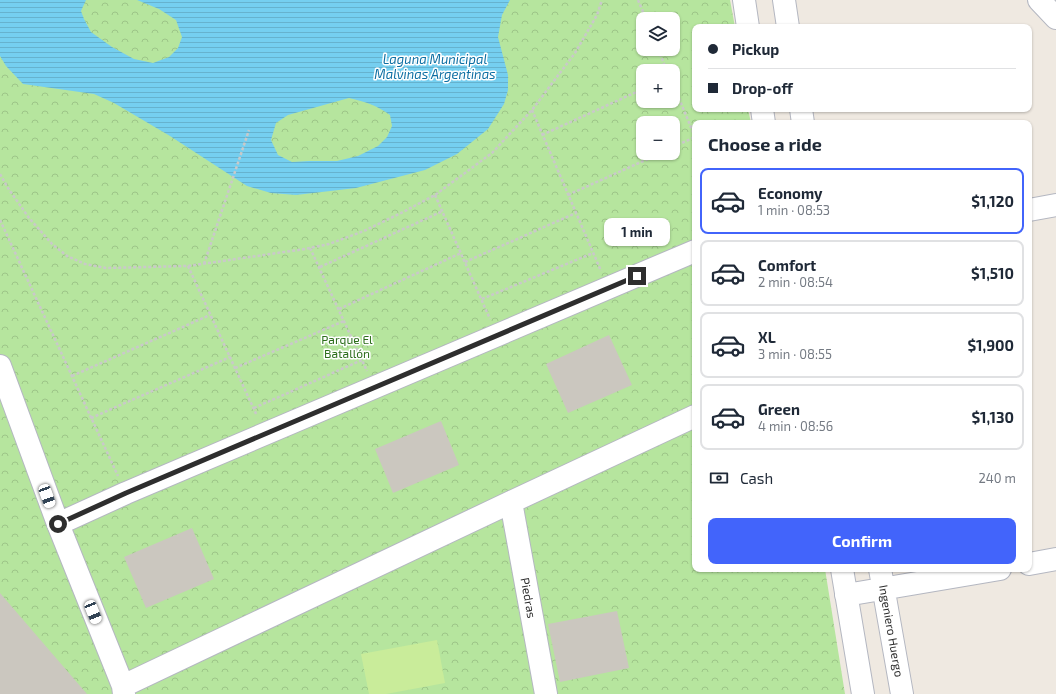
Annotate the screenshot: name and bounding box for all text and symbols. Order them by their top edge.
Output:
map controls [636,12,680,160]
button: layers [636,12,680,56]
text: Pickup [732,40,779,58]
water label: Laguna Municipal Malvinas Argentinas [374,51,496,82]
button: + [636,64,680,108]
text: Drop-off [732,79,793,97]
button: − [636,116,680,160]
text: Choose a ride [708,133,822,155]
icon: car [710,183,746,219]
text: Economy [758,184,823,202]
text: $1,120 [971,192,1014,210]
text: 1 min · 08:53 [758,202,830,218]
callout: 1 min [604,218,670,246]
text: 1 min [621,224,653,240]
icon: car [710,255,746,291]
text: Comfort [758,256,816,274]
text: $1,510 [971,264,1014,282]
route end [628,267,646,285]
text: 2 min · 08:54 [758,274,833,290]
icon: car [710,327,746,363]
text: XL [758,328,776,346]
park label: Parque El Batallón [321,332,373,360]
text: $1,900 [967,336,1014,354]
text: 3 min · 08:55 [758,346,832,362]
icon: car [710,399,746,435]
text: Green [758,400,800,418]
text: $1,130 [971,408,1014,426]
text: 4 min · 08:56 [758,418,833,434]
icon: cash [708,467,730,489]
text: Cash [740,469,773,487]
text: 240 m [979,470,1016,486]
car [37,483,57,509]
route start [49,515,67,533]
button: Confirm [708,518,1016,564]
street label: Piedras [519,576,539,619]
street label: Ingeniero Huergo [877,584,907,678]
car [83,599,103,625]

